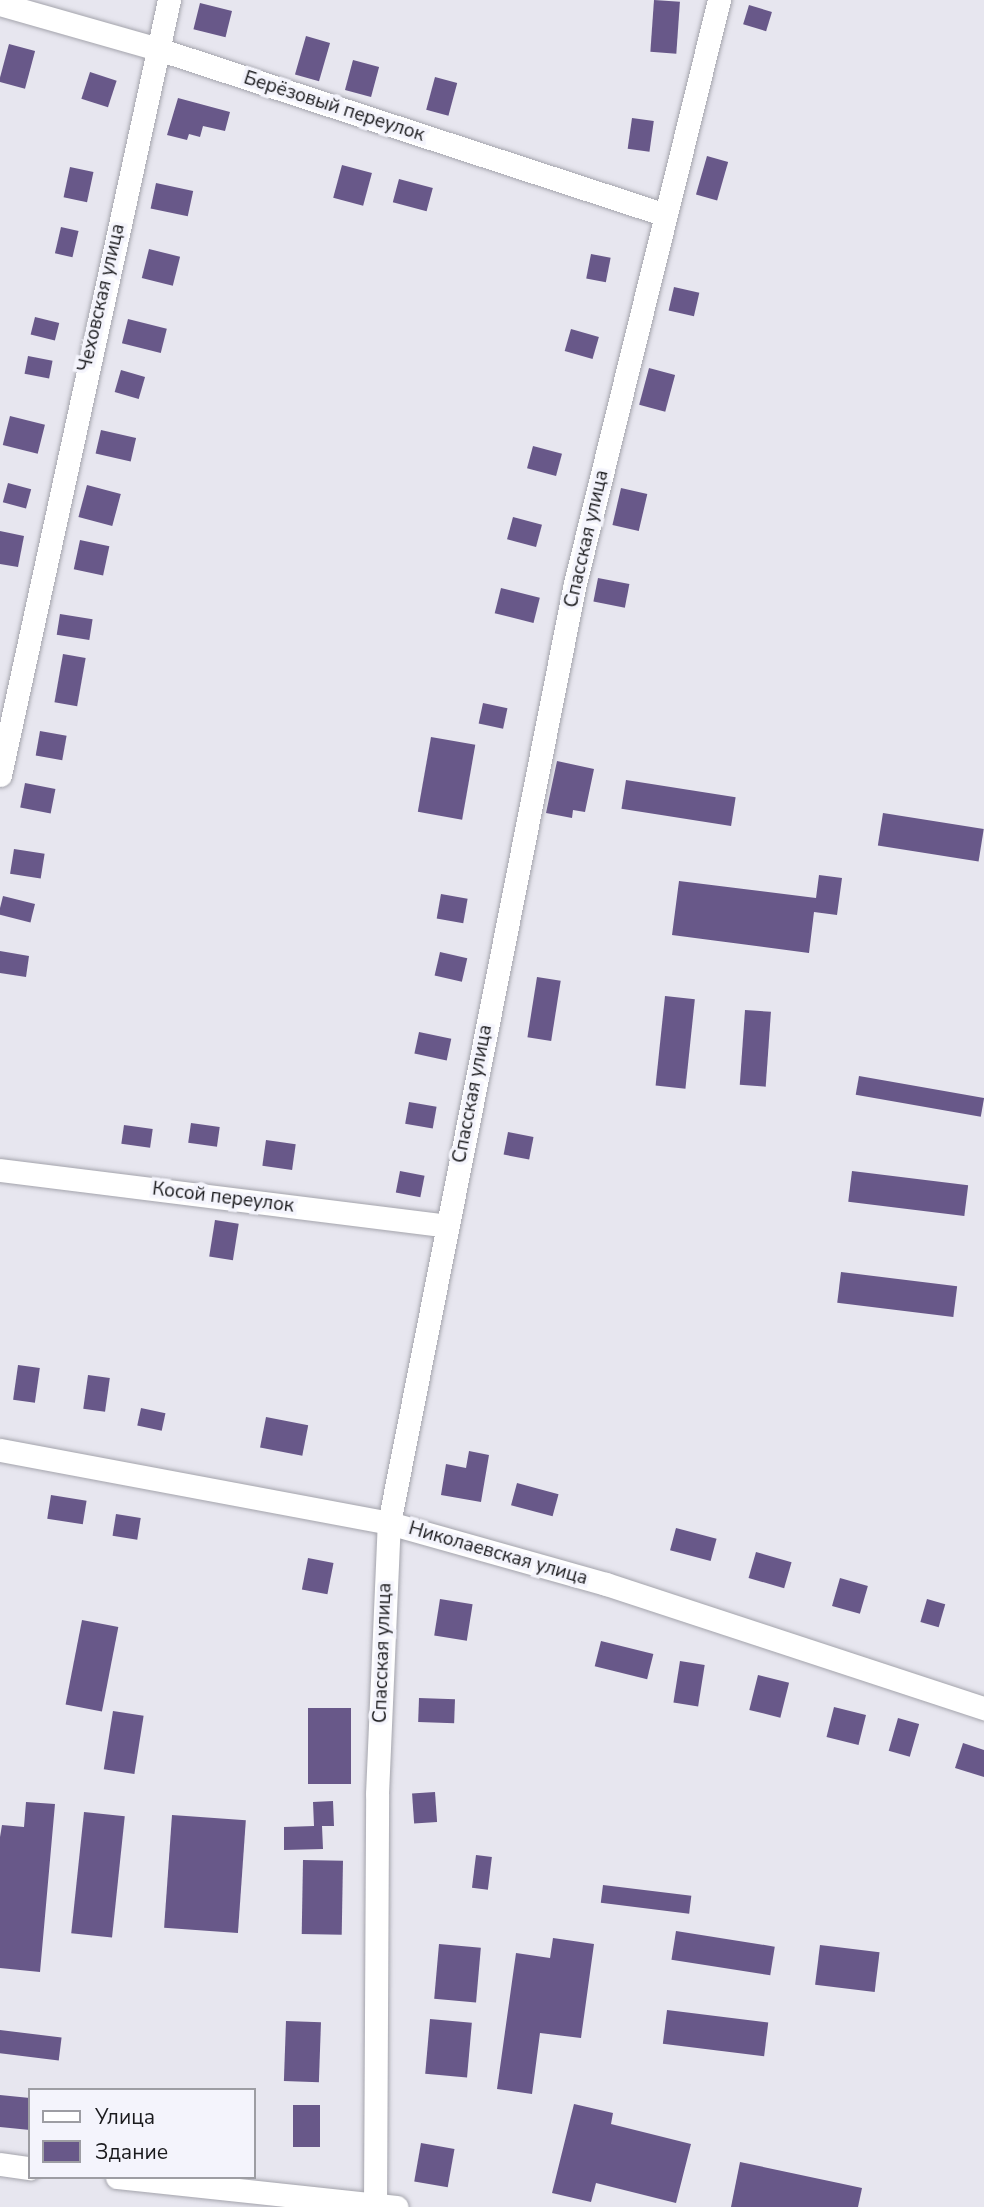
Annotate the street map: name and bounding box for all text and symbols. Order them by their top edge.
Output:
street label: Берёзовый переулок [241,67,427,147]
street label: Чеховская улица [74,222,130,374]
street label: Спасская улица [560,468,614,610]
street label: Спасская улица [448,1023,498,1165]
street label: Косой переулок [151,1178,295,1218]
street label: Николаевская улица [406,1518,590,1590]
street label: Спасская улица [369,1582,397,1724]
legend [28,2088,256,2179]
text: Улица [95,2103,155,2131]
text: Здание [95,2138,168,2166]

